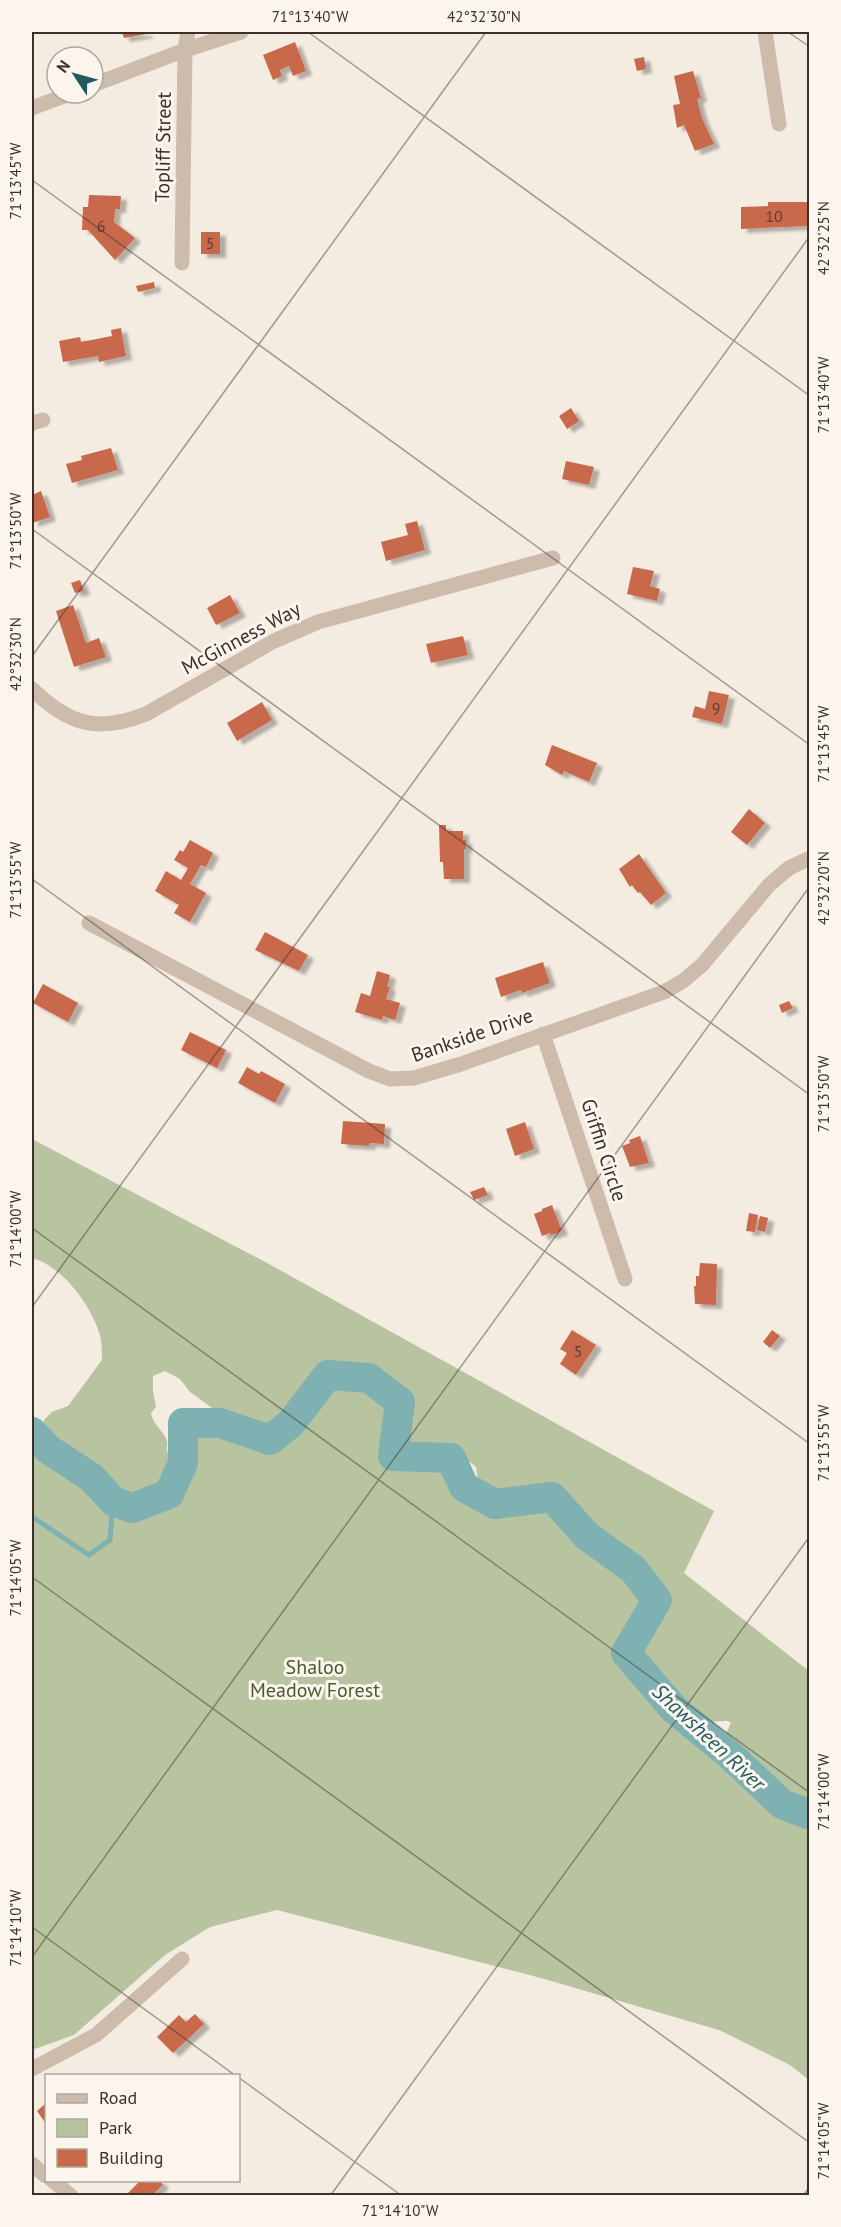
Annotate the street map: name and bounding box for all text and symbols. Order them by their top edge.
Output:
text: 71°13'40"W [272,7,349,26]
text: 42°32'30"N [447,7,521,26]
north arrow [45,45,105,105]
text: N [52,56,74,76]
street label: Topliff Street [149,91,177,202]
text: 71°13'45"W [6,142,25,219]
text: 42°32'25"N [814,201,833,275]
house number: 10 [765,206,783,226]
house number: 6 [97,216,105,236]
house number: 5 [206,233,214,253]
text: 71°13'40"W [814,356,833,433]
text: 71°13'50"W [6,492,25,569]
street label: McGinness Way [177,595,306,680]
text: 42°32'30"N [6,617,25,691]
house number: 9 [712,698,720,718]
text: 71°13'45"W [814,705,833,782]
text: 71°13'55"W [6,841,25,918]
text: 42°32'20"N [814,851,833,925]
street label: Bankside Drive [408,1002,536,1068]
text: 71°13'50"W [814,1055,833,1132]
street label: Griffin Circle [575,1095,633,1205]
text: 71°14'00"W [6,1190,25,1267]
house number: 5 [574,1341,582,1361]
text: 71°13'55"W [814,1404,833,1481]
text: 71°14'05"W [6,1539,25,1616]
park label: Shaloo Meadow Forest [250,1654,380,1703]
water label: Shawsheen River [647,1678,773,1798]
text: 71°14'00"W [814,1753,833,1830]
text: 71°14'10"W [6,1889,25,1966]
legend [45,2074,240,2182]
text: Road [99,2086,137,2109]
text: 71°14'05"W [814,2102,833,2179]
text: Park [99,2116,132,2139]
text: Building [99,2146,163,2169]
text: 71°14'10"W [362,2201,439,2220]

